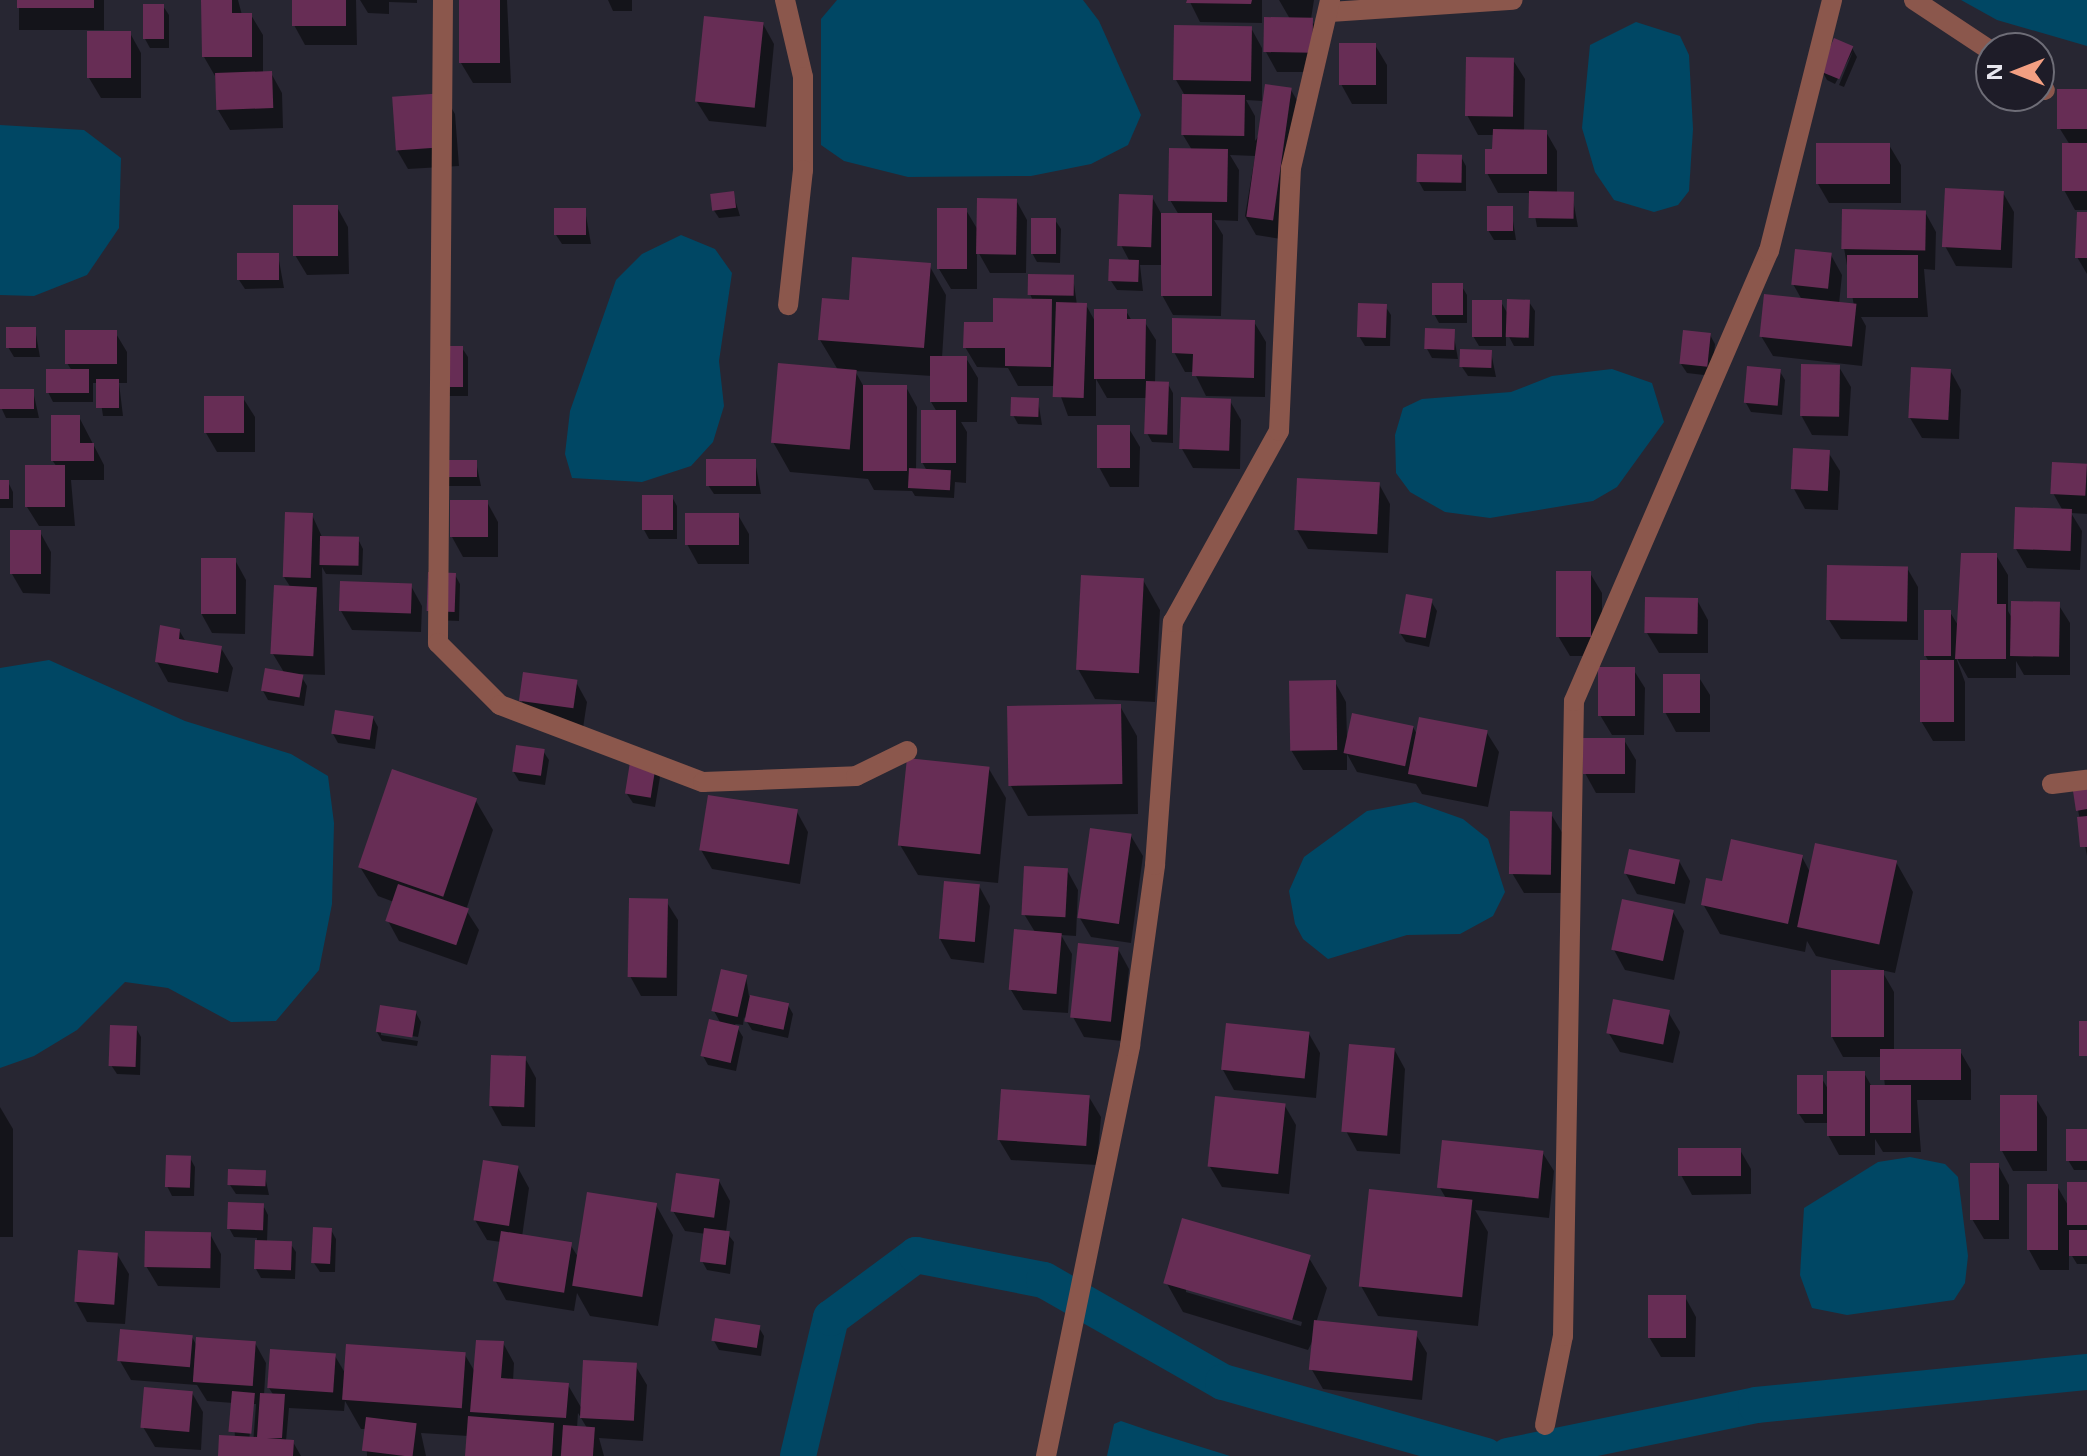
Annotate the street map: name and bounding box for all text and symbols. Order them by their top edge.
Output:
north arrow [1975,32,2055,112]
text: N [1978,63,2008,81]

